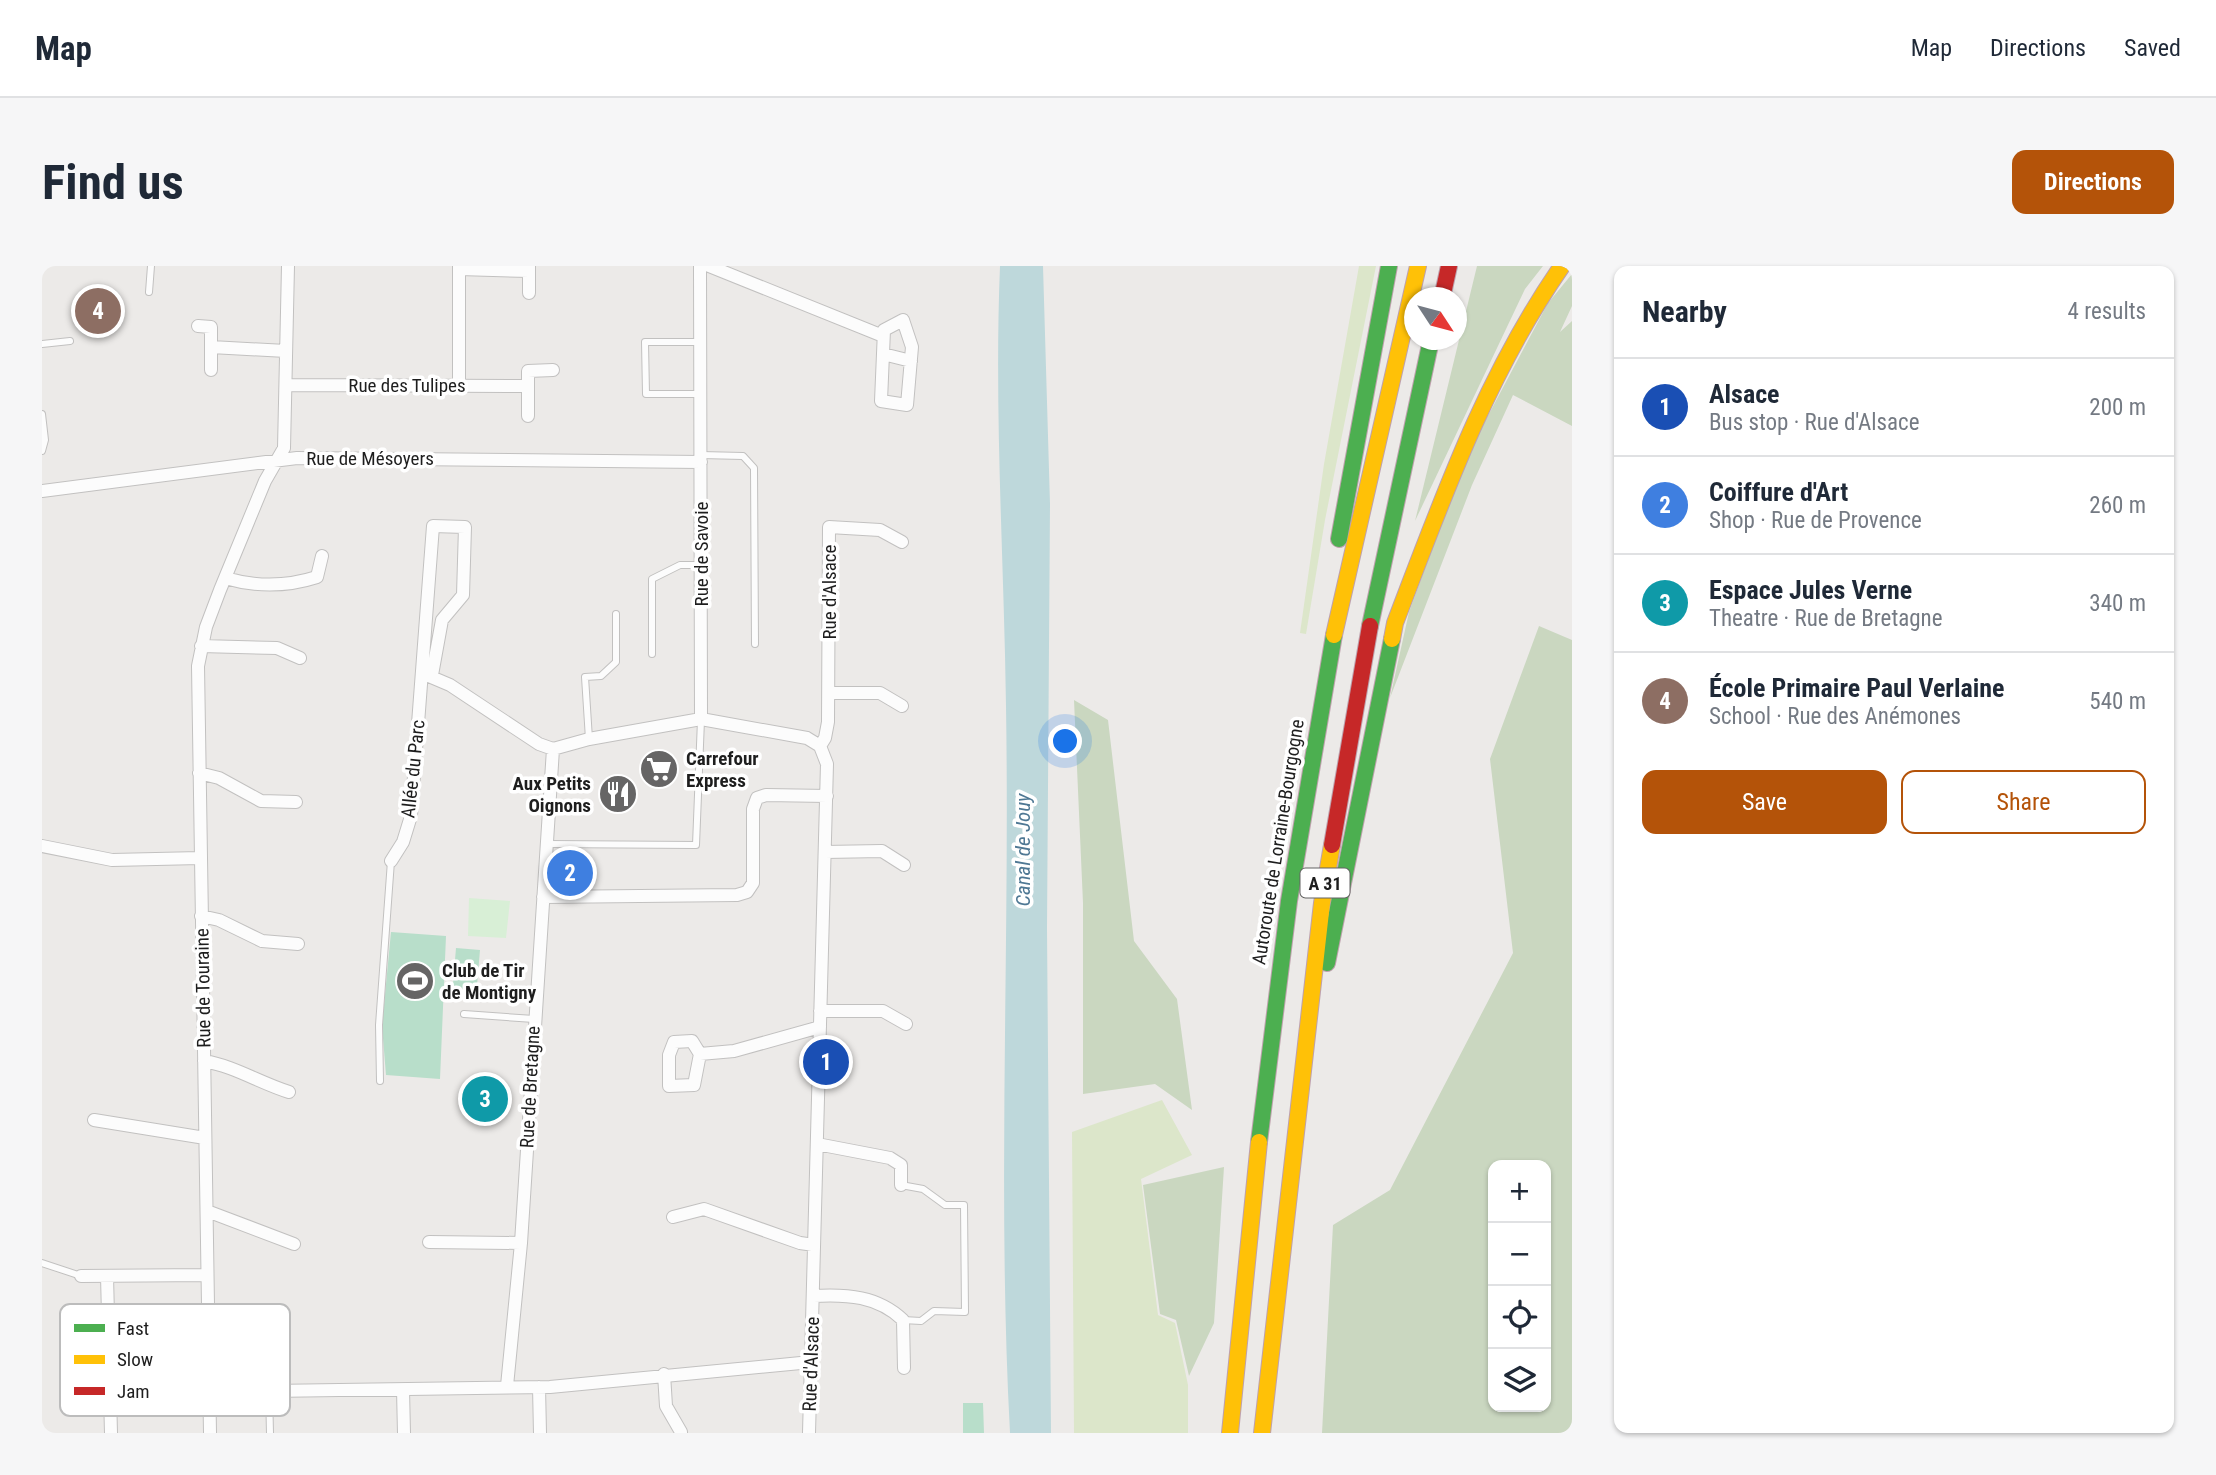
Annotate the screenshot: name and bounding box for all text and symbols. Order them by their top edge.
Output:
text: Map [35,29,92,68]
text: Map [1911,34,1952,62]
text: Directions [1990,34,2086,62]
text: Saved [2124,34,2181,62]
button: Directions [2012,150,2174,214]
text: Find us [42,154,184,211]
pin: 4 [75,285,121,337]
north arrow [1404,287,1467,350]
text: Nearby [1642,294,1727,329]
text: 4 results [2068,298,2146,325]
street label: Rue des Tulipes [348,374,466,397]
text: Alsace [1709,379,1780,409]
text: 1 [1659,394,1671,421]
text: 200 m [2089,394,2146,421]
text: Bus stop · Rue d'Alsace [1709,409,1919,436]
street label: Rue de Mésoyers [306,447,434,470]
text: Coiffure d'Art [1709,477,1848,507]
text: 2 [1659,492,1671,519]
text: 260 m [2089,492,2146,519]
street label: Rue de Savoie [690,501,713,606]
text: Shop · Rue de Provence [1709,507,1922,534]
street label: Rue d'Alsace [818,544,841,639]
text: Espace Jules Verne [1709,575,1912,605]
text: 3 [1659,590,1671,617]
text: 340 m [2089,590,2146,617]
text: Theatre · Rue de Bretagne [1709,605,1943,632]
text: École Primaire Paul Verlaine [1709,673,2005,703]
text: 4 [1659,688,1671,715]
text: 540 m [2089,688,2146,715]
text: School · Rue des Anémones [1709,703,1961,730]
street label: Allée du Parc [396,718,430,819]
street label: Autoroute de Lorraine-Bourgogne [1247,718,1309,966]
your location [1048,724,1082,758]
place label: Carrefour Express [686,747,759,792]
supermarket icon: Carrefour Express [638,748,680,790]
button: Save [1642,770,1887,834]
button: Share [1901,770,2146,834]
place label: Aux Petits Oignons [513,772,591,817]
restaurant icon: Aux Petits Oignons [597,773,639,815]
water label: Canal de Jouy [1011,793,1035,907]
pin: 2 [547,847,593,899]
road number: A 31 [1300,868,1350,898]
street label: Rue de Touraine [190,928,216,1048]
place label: Club de Tir de Montigny [442,959,537,1004]
sports icon: Club de Tir de Montigny [394,960,436,1002]
street label: Rue de Bretagne [515,1025,545,1149]
pin: 1 [803,1036,849,1088]
pin: 3 [462,1073,508,1125]
map controls [1488,1160,1551,1412]
button: + [1488,1160,1551,1223]
button: − [1488,1223,1551,1286]
button: locate [1488,1286,1551,1349]
legend [60,1304,290,1416]
street label: Rue d'Alsace [798,1316,824,1412]
text: Fast [117,1317,149,1340]
text: Slow [117,1348,153,1371]
button: layers [1488,1349,1551,1412]
text: Jam [117,1380,150,1403]

